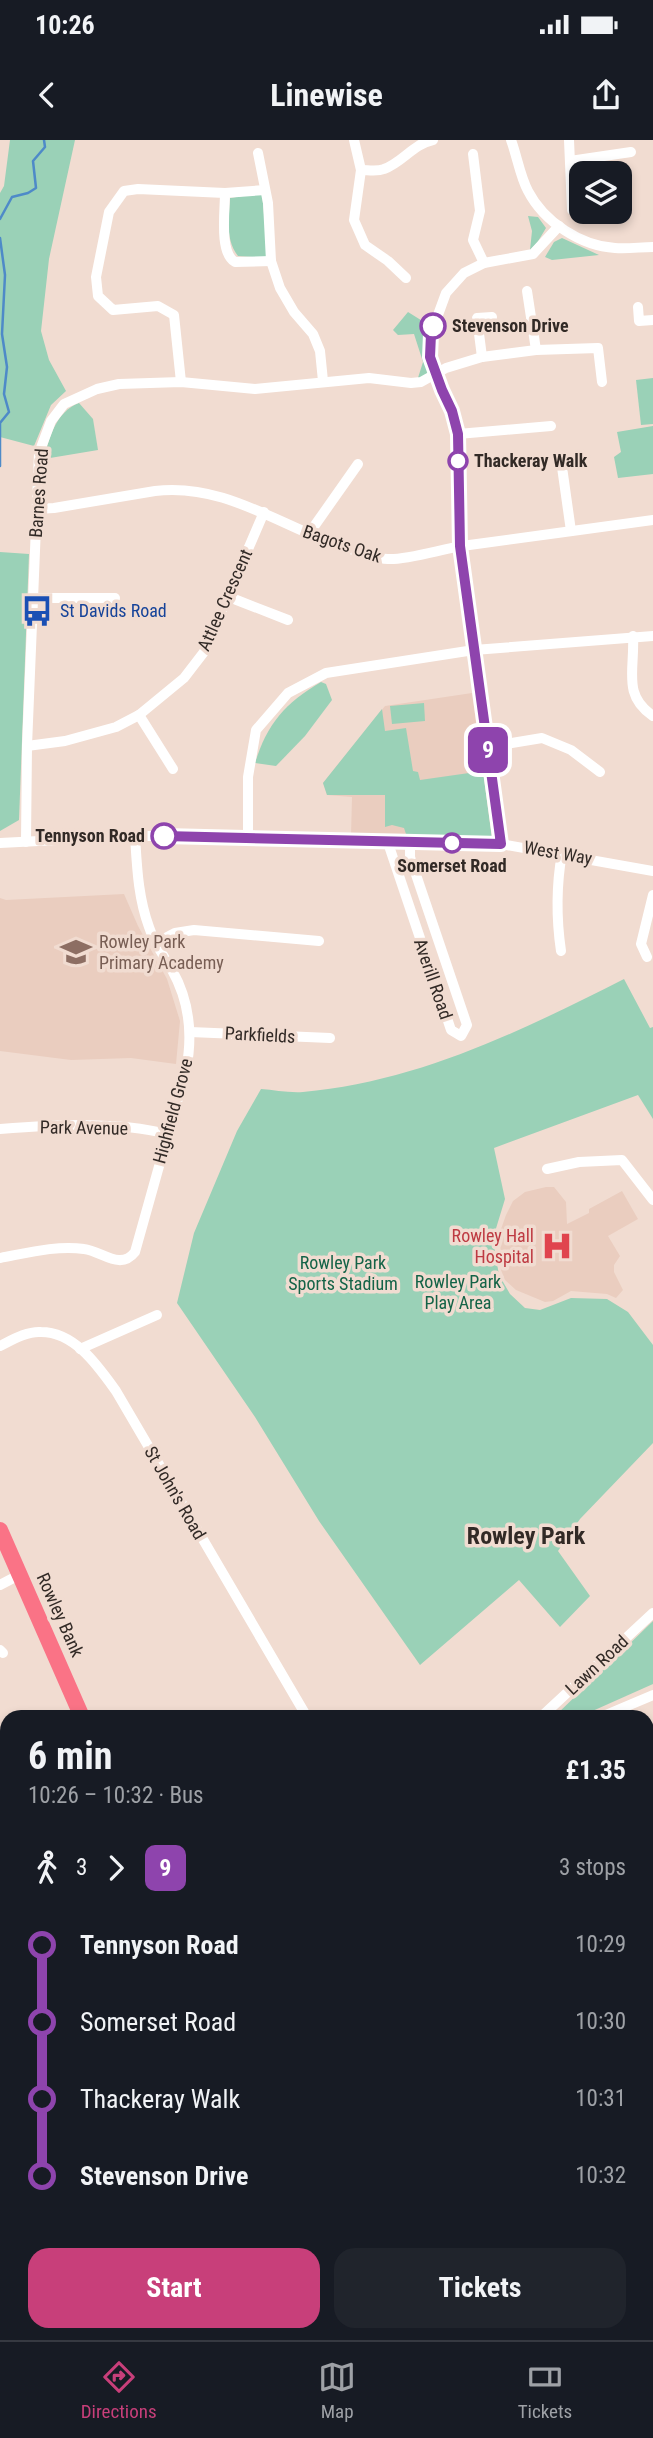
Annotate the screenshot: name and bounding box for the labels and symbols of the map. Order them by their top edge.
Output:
marker: Stevenson Drive [420,313,446,339]
place label: Stevenson Drive [452,315,569,336]
street label: Barnes Road [25,448,52,538]
place label: Thackeray Walk [474,450,588,471]
marker: Thackeray Walk [448,451,468,471]
street label: Bagots Oak [300,520,384,567]
street label: Attlee Crescent [193,546,256,654]
bus stop icon: St Davids Road [20,594,54,628]
place label: St Davids Road [60,600,167,621]
line badge: 9 [465,727,511,773]
marker: Tennyson Road [151,823,177,849]
place label: Tennyson Road [35,825,145,846]
marker: Somerset Road [442,833,462,853]
street label: West Way [522,836,594,869]
place label: Somerset Road [397,855,507,876]
place label: Rowley Park Primary Academy [99,931,224,973]
school or university icon: Rowley Park Primary Academy [59,935,93,969]
street label: Averill Road [410,936,457,1022]
street label: Parkfields [224,1022,296,1047]
street label: Highfield Grove [148,1056,197,1166]
street label: Park Avenue [40,1116,128,1139]
place label: Rowley Hall Hospital [452,1225,534,1267]
hospital icon: Rowley Hall Hospital [540,1229,574,1263]
park label: Rowley Park Sports Stadium [288,1252,398,1294]
park label: Rowley Park Play Area [415,1271,501,1313]
street label: St John's Road [140,1442,211,1543]
district label: Rowley Park [467,1522,586,1550]
street label: Rowley Bank [33,1570,88,1660]
street label: Lawn Road [561,1630,632,1699]

